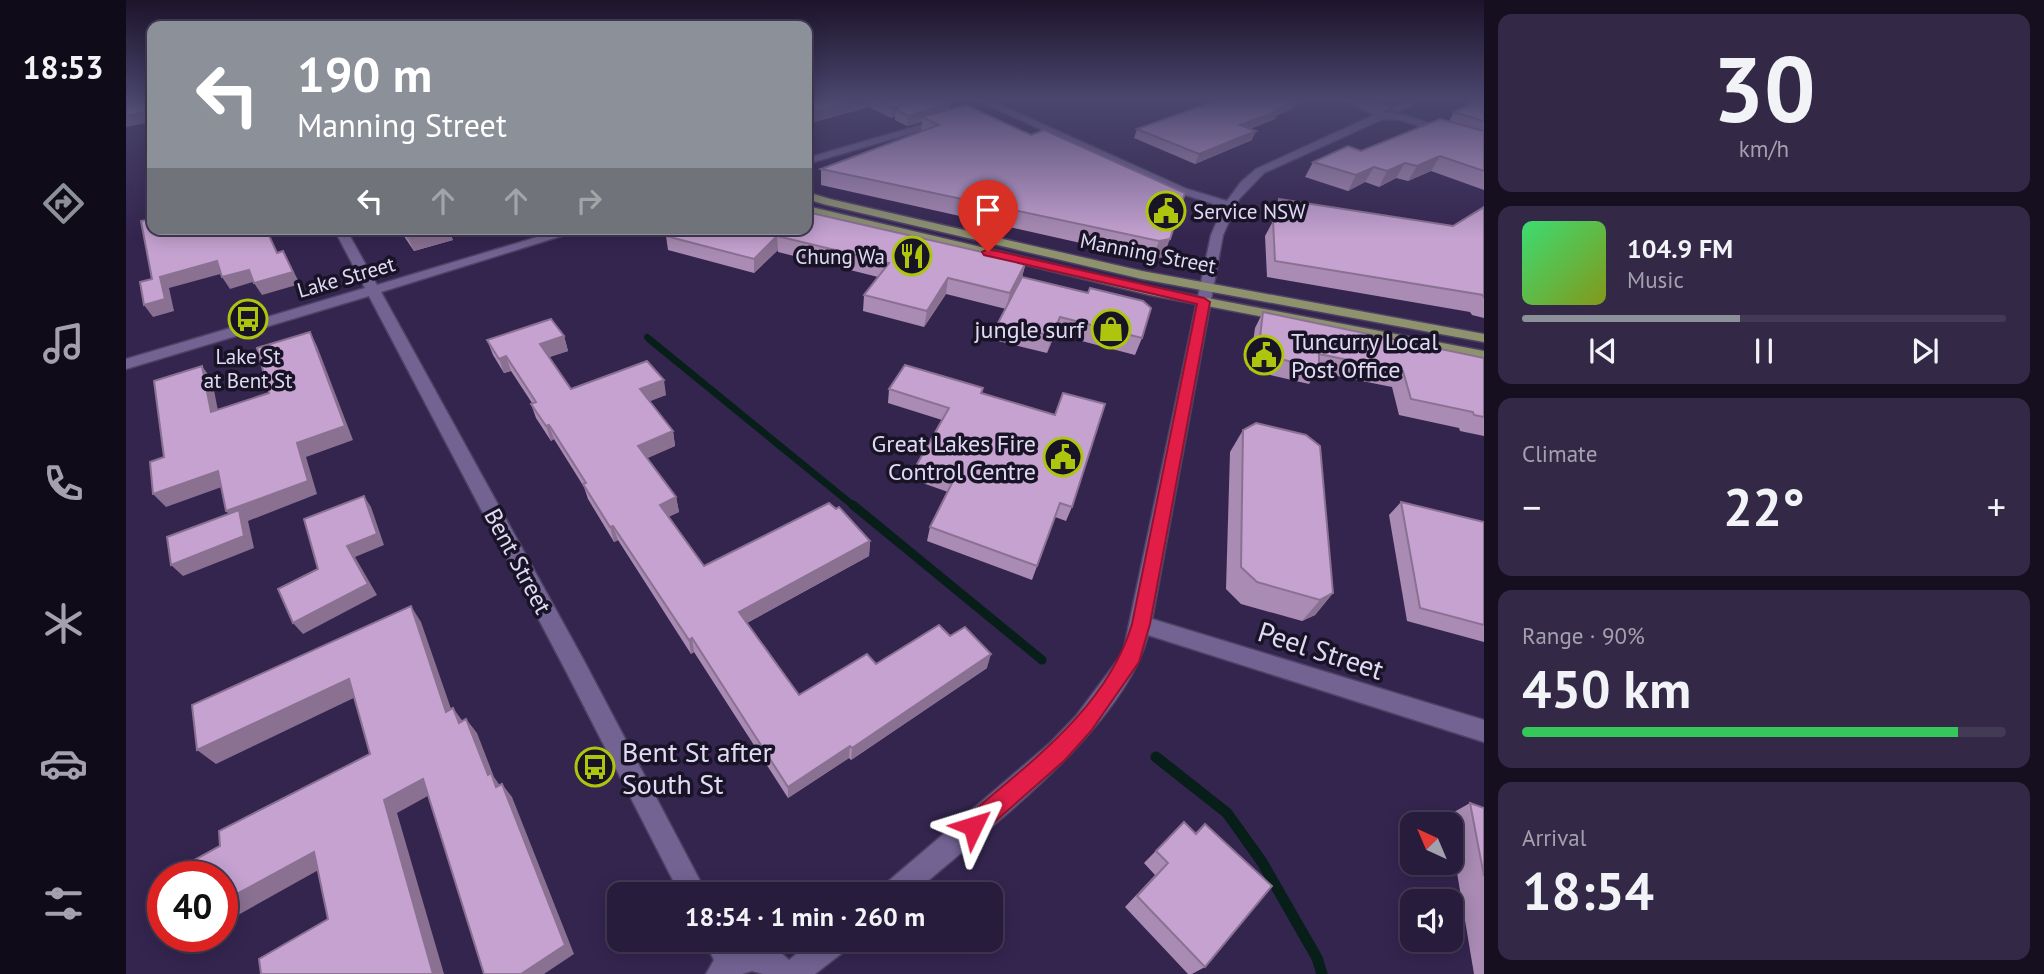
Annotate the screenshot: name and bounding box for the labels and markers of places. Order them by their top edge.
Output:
pin [958,180,1018,252]
public building icon: Service NSW [1145,190,1187,232]
place label: Service NSW [1193,198,1306,225]
restaurant icon: Chung Wa [891,235,933,277]
place label: Chung Wa [795,243,885,270]
bus stop icon: Lake St at Bent St [227,298,269,340]
shop icon: jungle surf [1090,308,1132,350]
place label: jungle surf [974,314,1085,345]
place label: Tuncurry Local Post Office [1291,326,1438,385]
public building icon: Tuncurry Local Post Office [1243,334,1285,376]
place label: Lake St at Bent St [204,343,292,394]
place label: Great Lakes Fire Control Centre [872,428,1036,487]
public building icon: Great Lakes Fire Control Centre [1042,436,1084,478]
place label: Bent St after South St [622,733,772,802]
bus stop icon: Bent St after South St [574,746,616,788]

